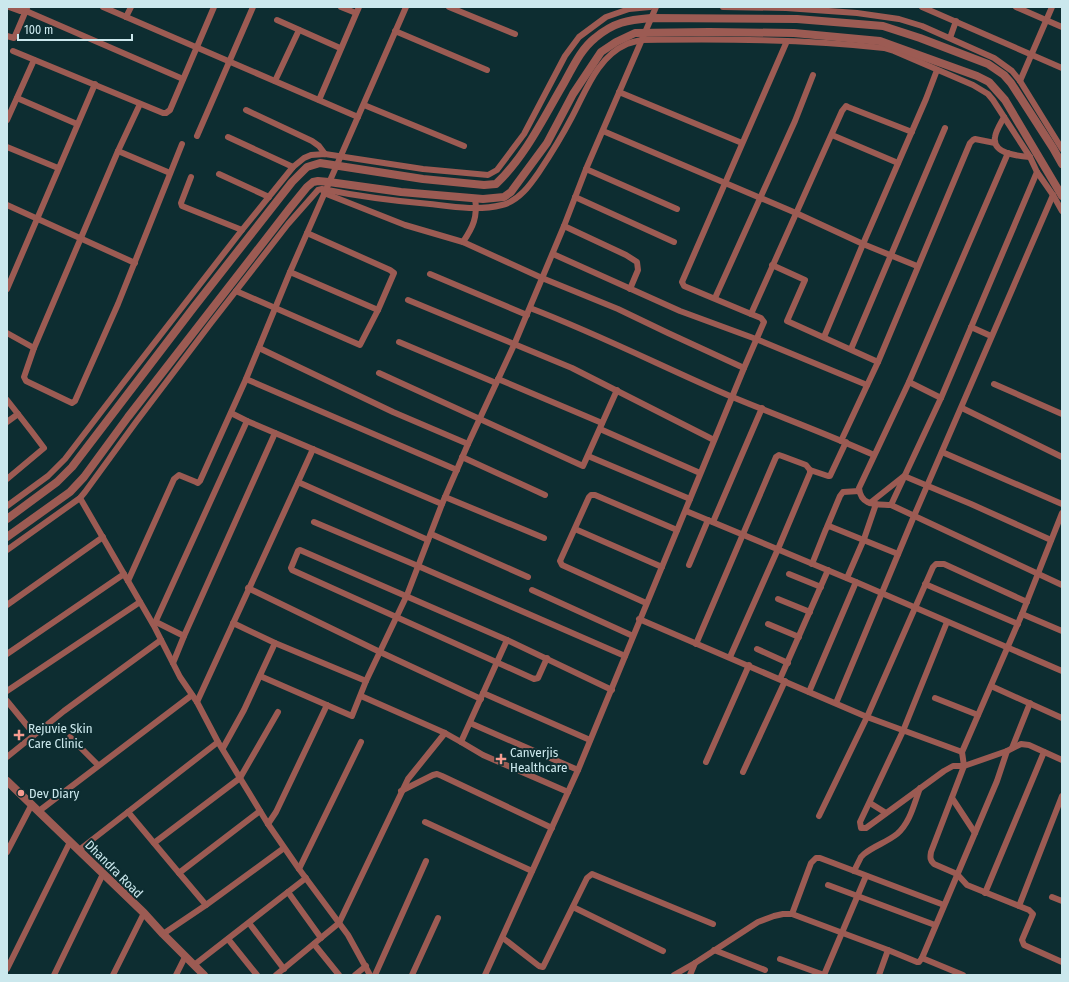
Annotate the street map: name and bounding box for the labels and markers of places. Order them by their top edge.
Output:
place label: Rejuvie Skin Care Clinic [28,721,93,751]
marker: Rejuvie Skin Care Clinic [13,729,25,741]
place label: Canverjis Healthcare [510,745,567,775]
marker: Canverjis Healthcare [495,753,507,765]
place label: Dev Diary [29,786,79,801]
marker: Dev Diary [16,788,26,798]

